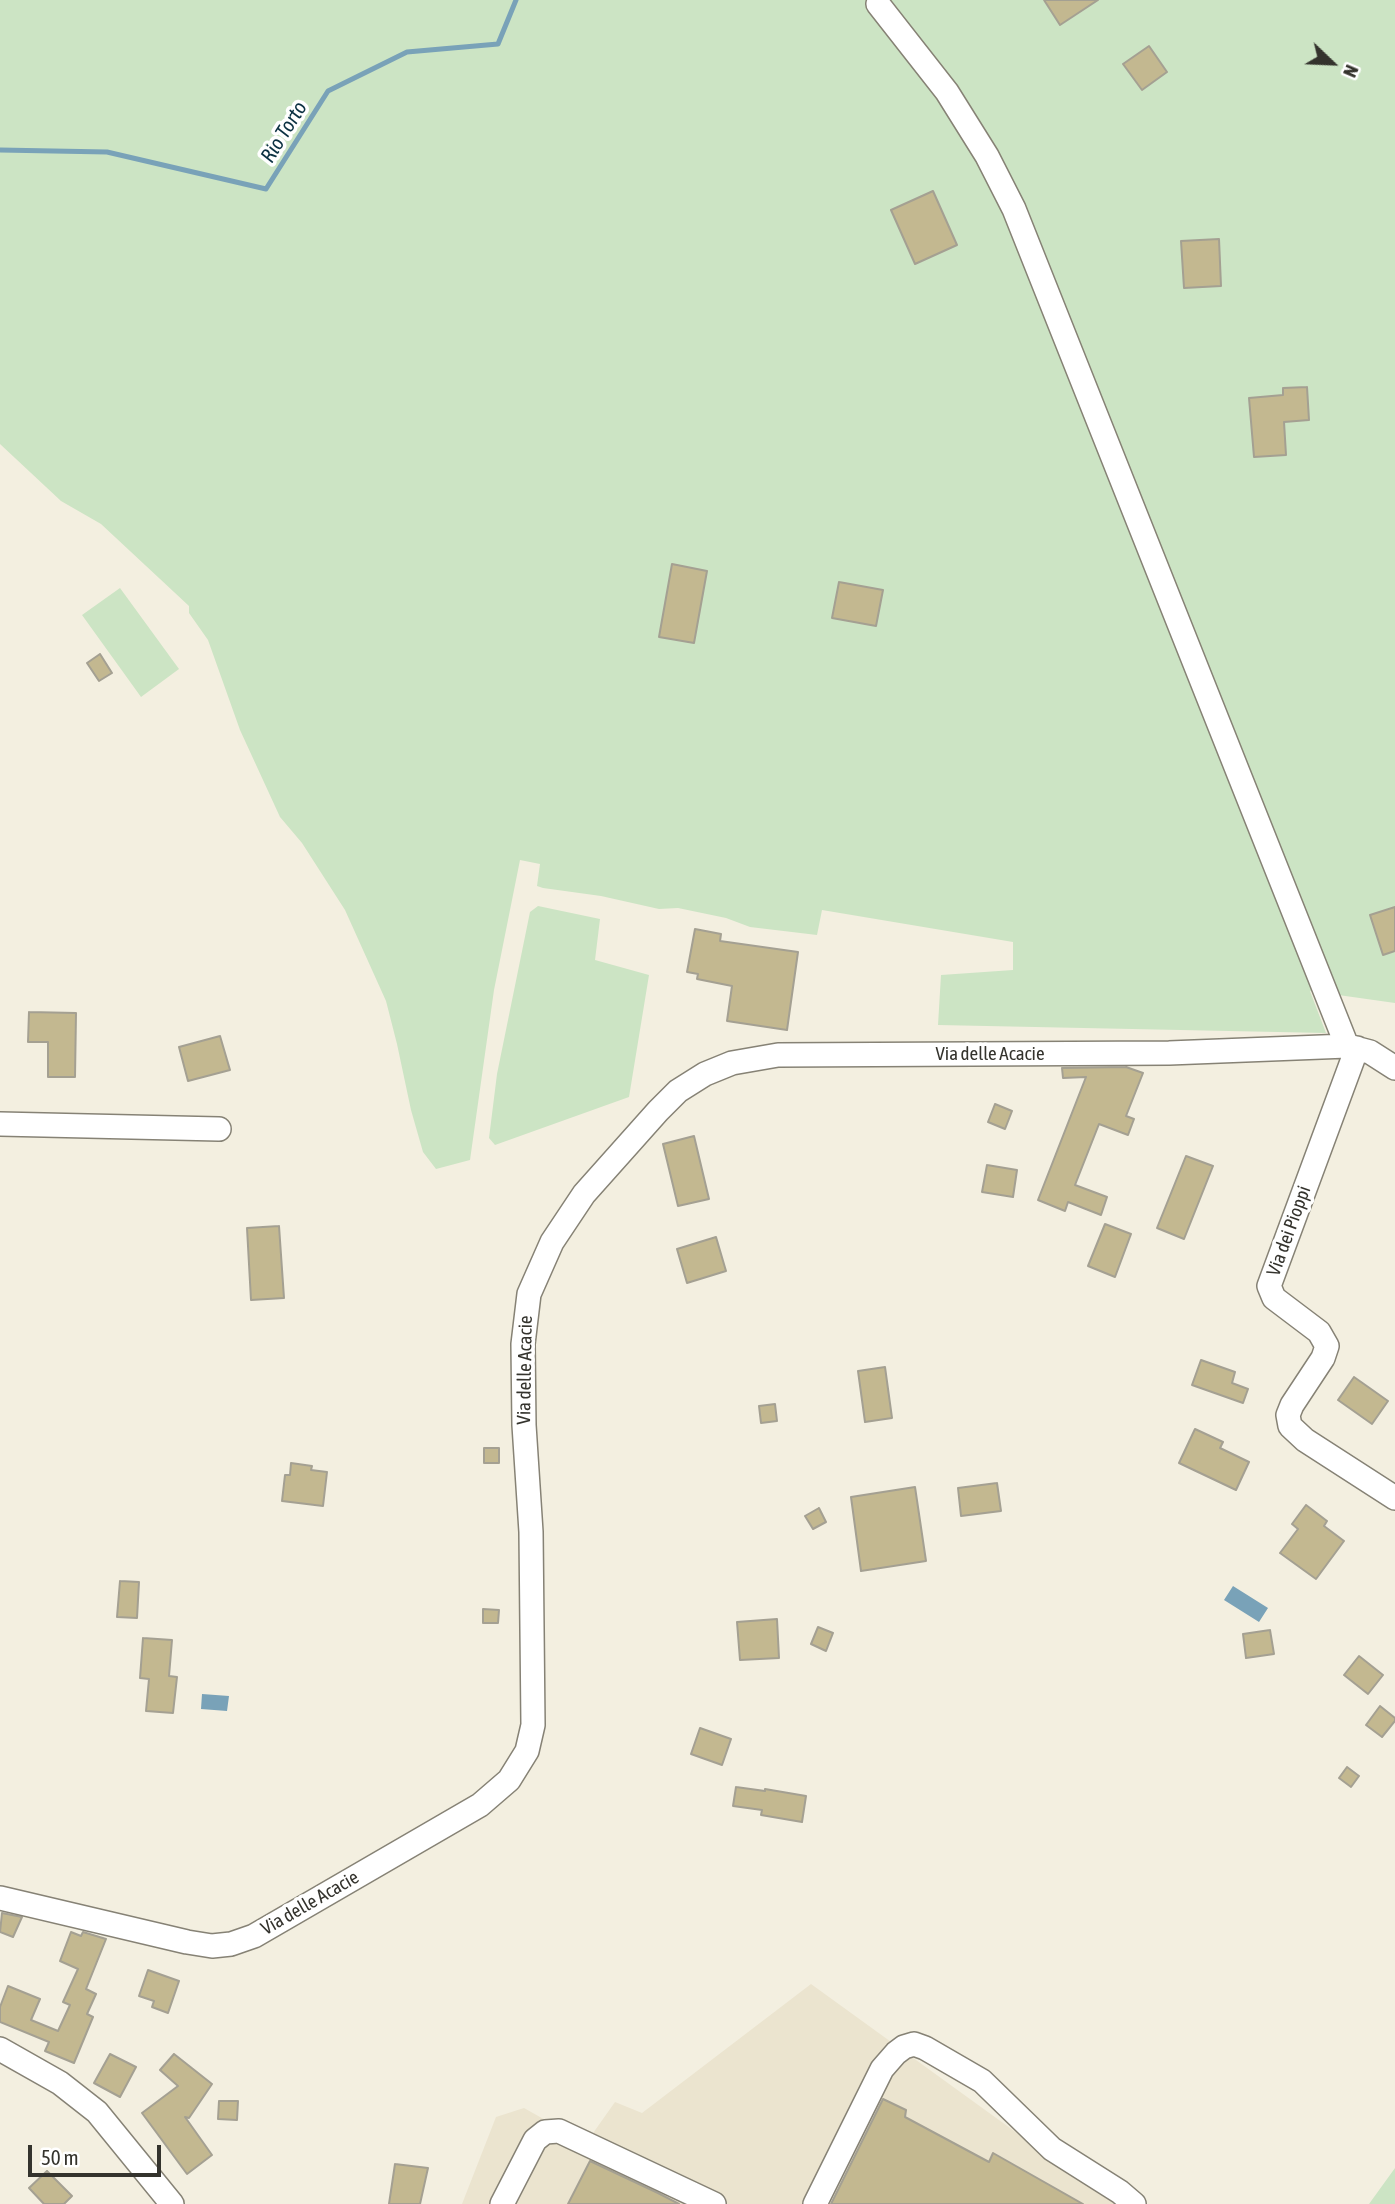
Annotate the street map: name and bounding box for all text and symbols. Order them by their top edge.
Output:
north arrow [1297,28,1367,98]
text: N [1339,62,1364,81]
water label: Rio Torto [255,97,313,167]
street label: Via delle Acacie [935,1043,1045,1065]
street label: Via dei Pioppi [1262,1183,1316,1279]
street label: Via delle Acacie [513,1315,537,1425]
street label: Via delle Acacie [257,1866,363,1940]
scale bar [32,2130,164,2174]
text: 50 m [41,2145,79,2169]

